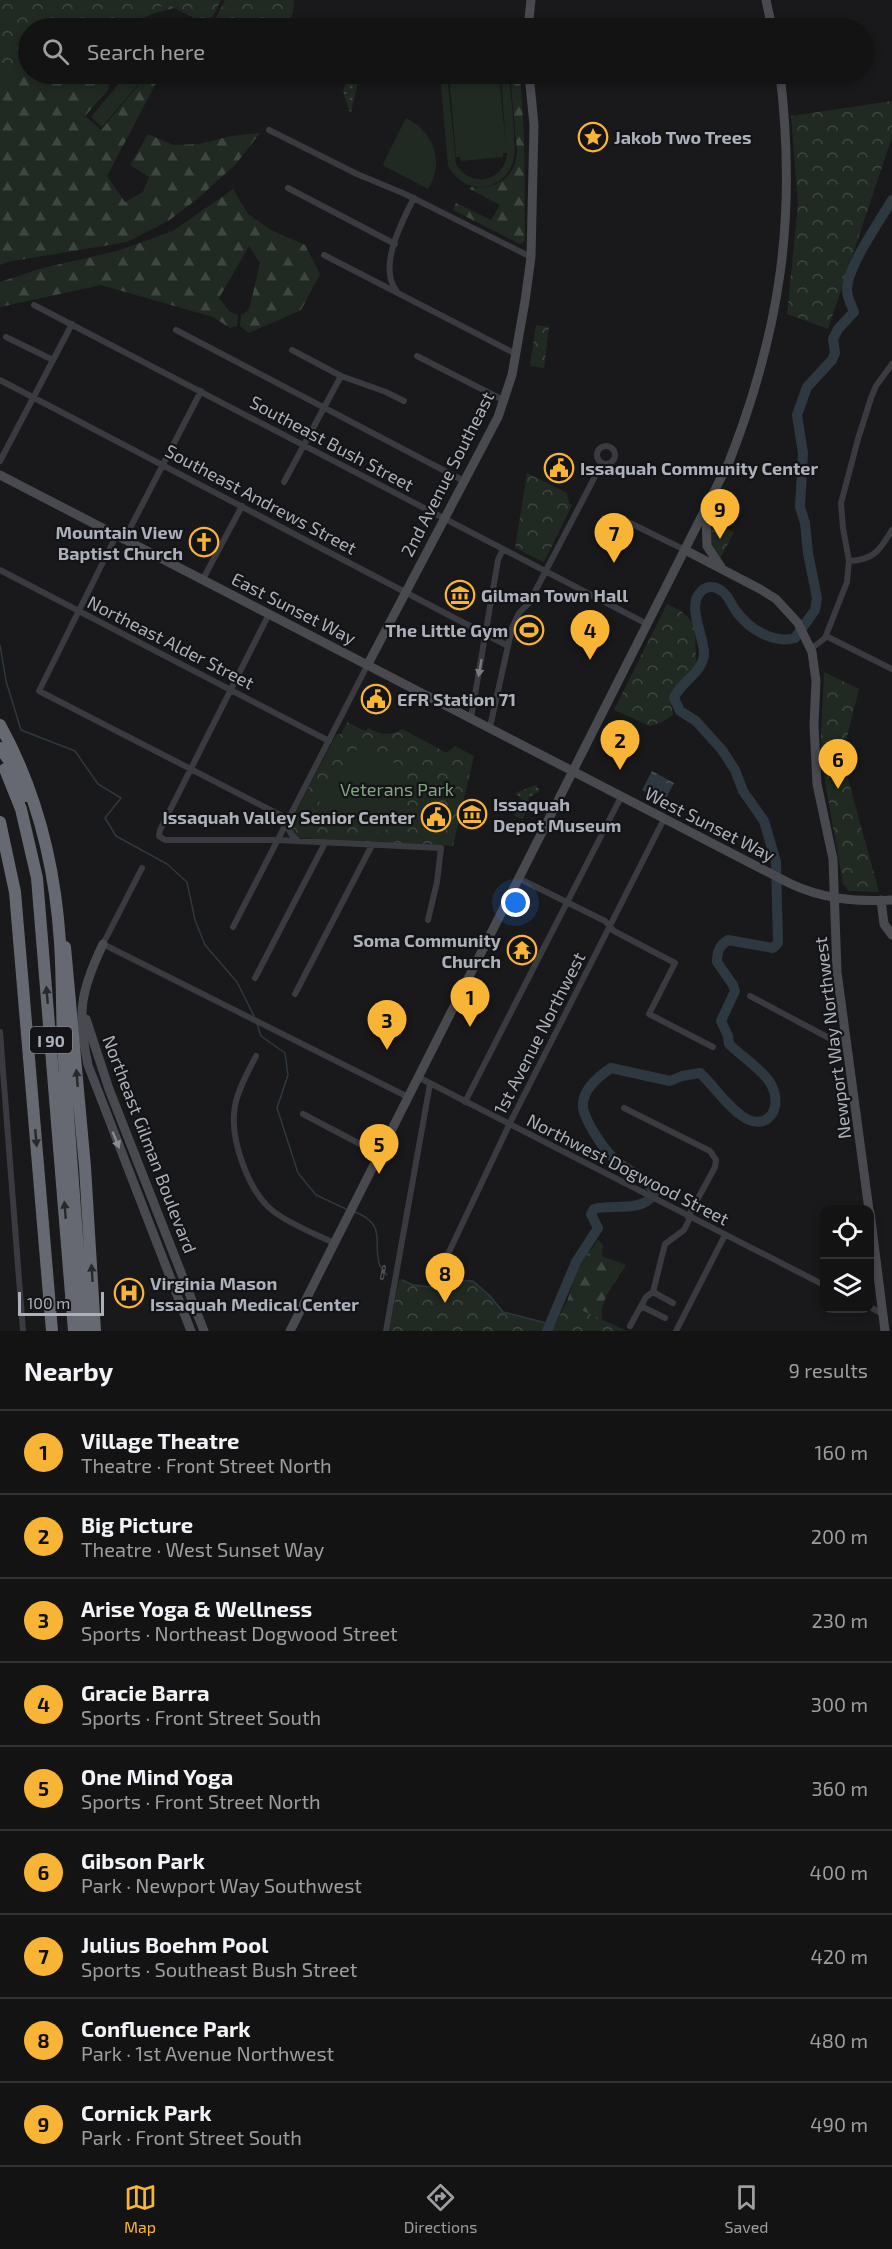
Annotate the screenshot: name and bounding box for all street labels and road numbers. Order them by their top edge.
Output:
street label: 2nd Avenue Southeast [396,388,498,560]
street label: Southeast Bush Street [246,390,418,496]
street label: Southeast Andrews Street [162,439,361,559]
street label: East Sunset Way [228,567,360,649]
street label: Northeast Alder Street [84,590,258,694]
street label: West Sunset Way [641,782,779,866]
street label: Newport Way Northwest [809,936,855,1140]
street label: 1st Avenue Northwest [489,948,589,1118]
road number: I 90 [30,1027,72,1053]
street label: Northeast Gilman Boulevard [98,1032,202,1256]
street label: Northwest Dogwood Street [523,1108,733,1230]

